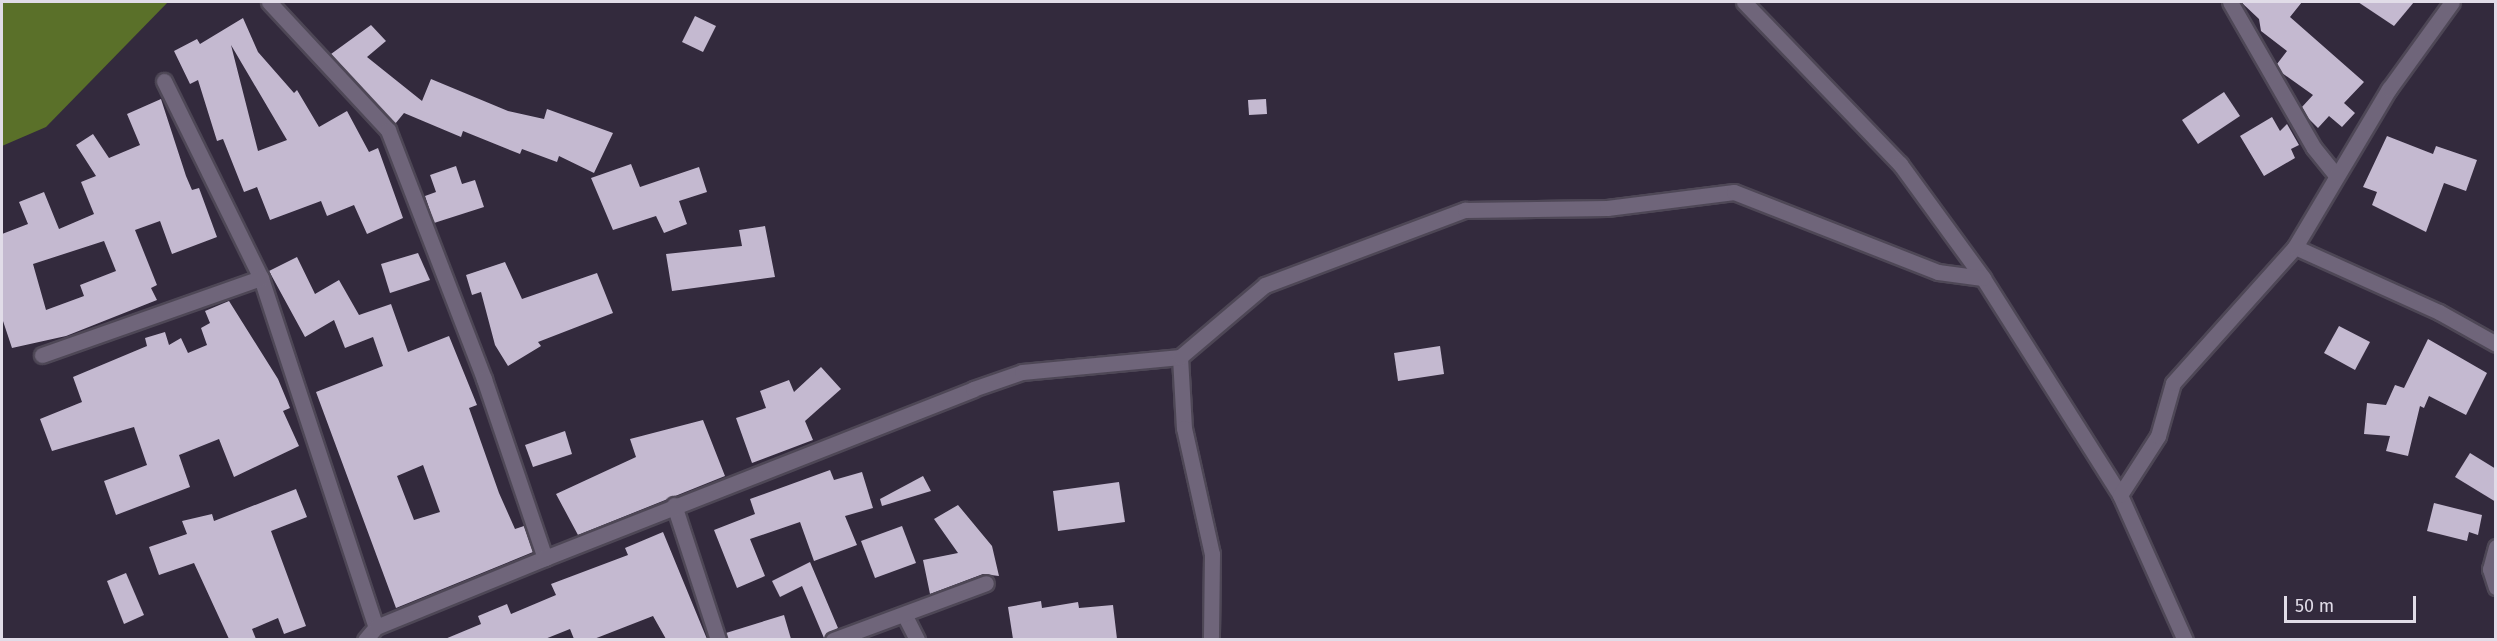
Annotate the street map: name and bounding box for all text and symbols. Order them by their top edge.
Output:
scale bar [2287,584,2419,622]
text: 50 m [2295,595,2334,617]

